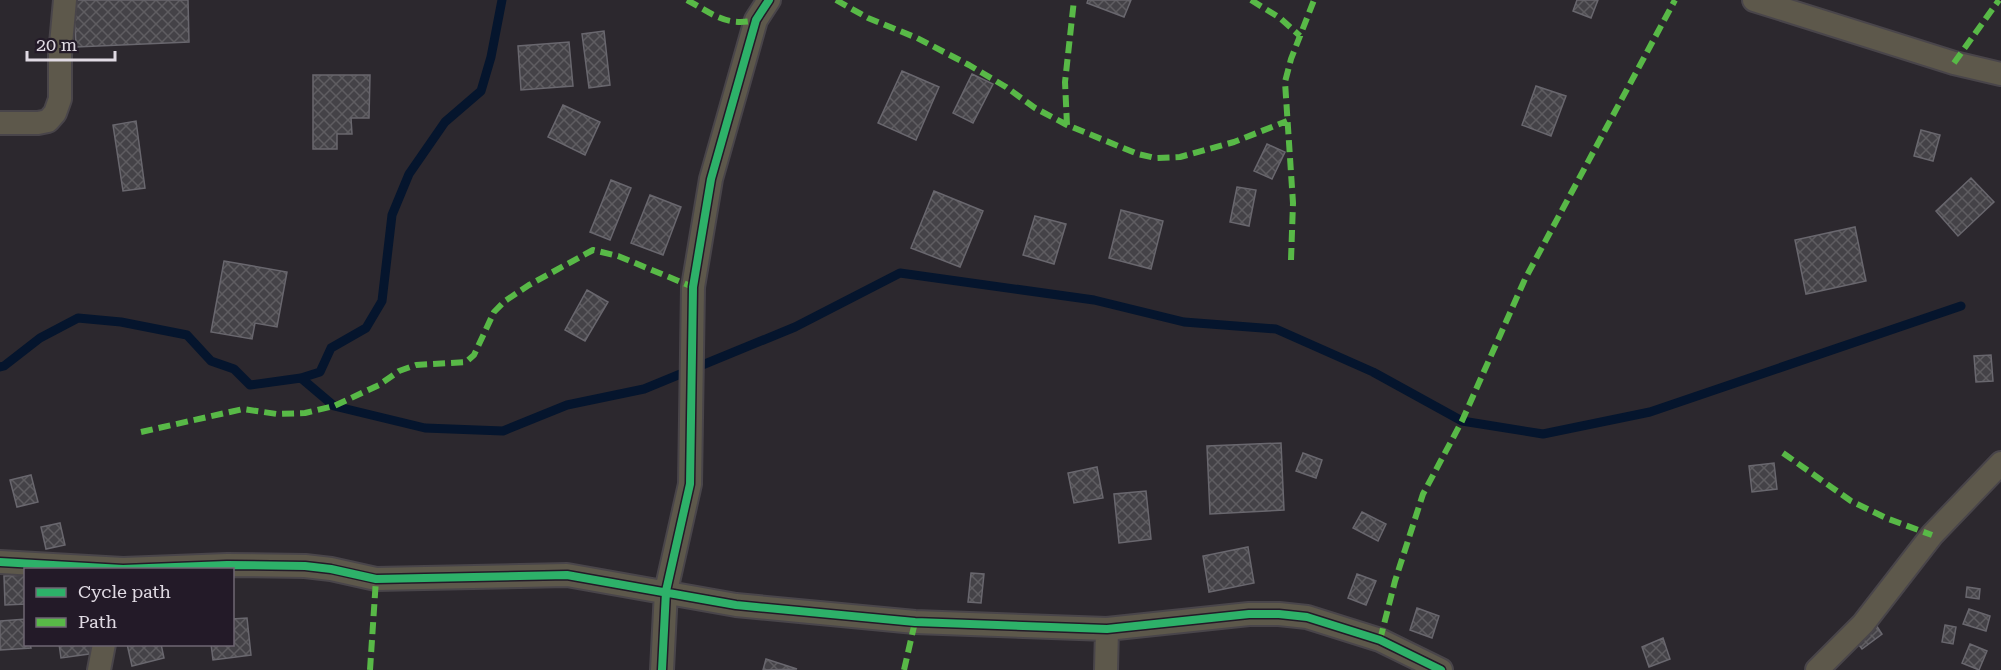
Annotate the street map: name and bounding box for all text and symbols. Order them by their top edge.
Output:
scale bar [27,24,116,62]
text: 20 m [36,34,77,55]
legend [24,568,234,646]
text: Cycle path [78,581,171,602]
text: Path [78,611,117,632]

